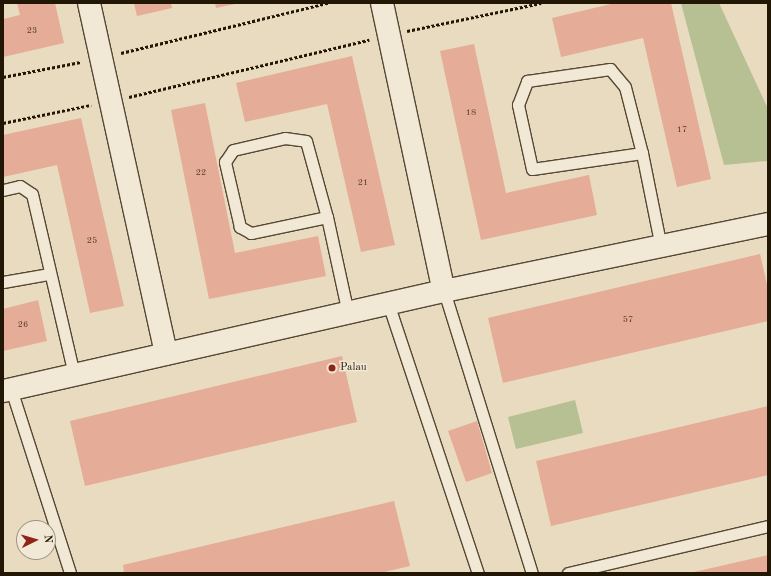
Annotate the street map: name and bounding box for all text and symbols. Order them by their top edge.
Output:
house number: 23 [27,26,37,36]
house number: 18 [466,108,476,118]
house number: 17 [677,125,687,135]
house number: 22 [196,168,206,178]
house number: 21 [358,178,368,188]
house number: 25 [87,236,97,246]
house number: 57 [623,315,633,325]
house number: 26 [18,320,28,330]
place label: Palau [340,361,367,375]
marker: Palau [327,363,337,373]
north arrow [16,520,56,560]
text: N [42,534,53,544]

